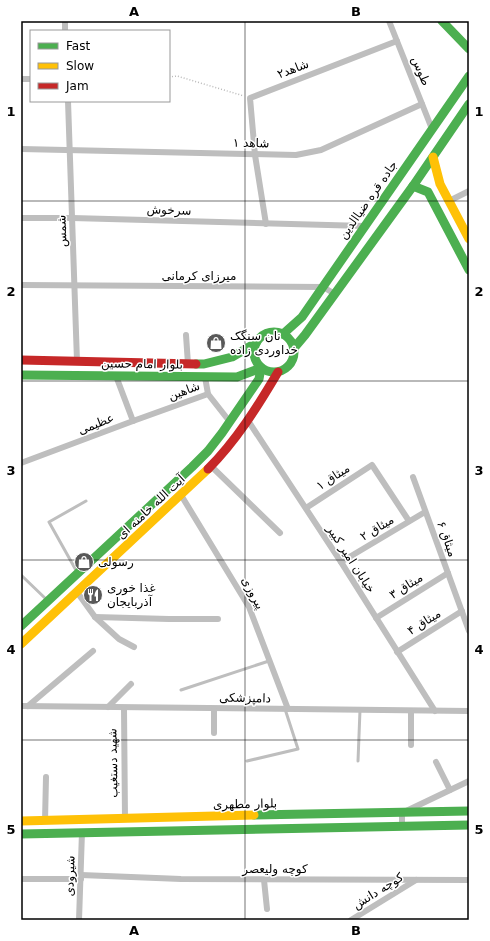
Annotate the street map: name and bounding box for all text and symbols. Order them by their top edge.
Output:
text: A [129,4,139,19]
text: B [351,4,361,19]
legend [30,30,170,102]
text: Fast [66,39,90,53]
street label: طوس [408,54,433,88]
street label: شاهد۲ [275,57,311,81]
text: Slow [66,59,94,73]
text: Jam [65,79,89,93]
text: 1 [6,104,16,119]
text: 1 [474,104,484,119]
street label: شاهد ۱ [233,136,269,150]
street label: جاده قره ضیاالدین [336,158,401,242]
street label: سرخوش [146,202,192,219]
street label: شمس [54,215,71,247]
street label: میرزای کرمانی [162,269,236,284]
text: 2 [6,284,16,299]
text: 2 [474,284,484,299]
place label: نان سنگک خداوردی زاده [230,329,298,358]
shop icon: نان سنگک خداوردی زاده [205,332,227,354]
street label: بلوار امام حسین [101,356,183,373]
street label: شاهین [166,379,202,404]
street label: عظیمی [76,411,116,437]
street label: میثاق ۱ [314,461,352,493]
text: 3 [6,463,16,478]
text: 3 [474,463,484,478]
street label: آیت الله خامنه ای [114,471,188,542]
street label: میثاق ۲ [358,512,396,544]
street label: میثاق ۶ [434,519,460,559]
street label: خیابان امیر کبیر [323,522,378,596]
shop icon: رسولی [73,551,95,573]
place label: رسولی [98,555,134,570]
street label: میثاق ۳ [387,570,425,602]
street label: پیروزی [238,574,267,612]
place label: غذا خوری آذربایجان [107,581,156,610]
restaurant icon: غذا خوری آذربایجان [82,584,104,606]
street label: میثاق ۴ [405,606,443,638]
text: 4 [6,642,16,657]
text: 4 [474,642,484,657]
street label: دامپزشکی [219,691,271,706]
street label: شهید دستغیب [105,728,121,798]
street label: بلوار مطهری [213,796,277,813]
text: 5 [6,822,16,837]
text: 5 [474,822,484,837]
street label: شیرودی [62,855,79,897]
street label: کوچه ولیعصر [241,862,308,877]
street label: کوچه دانش [350,870,407,913]
text: A [129,923,139,938]
text: B [351,923,361,938]

